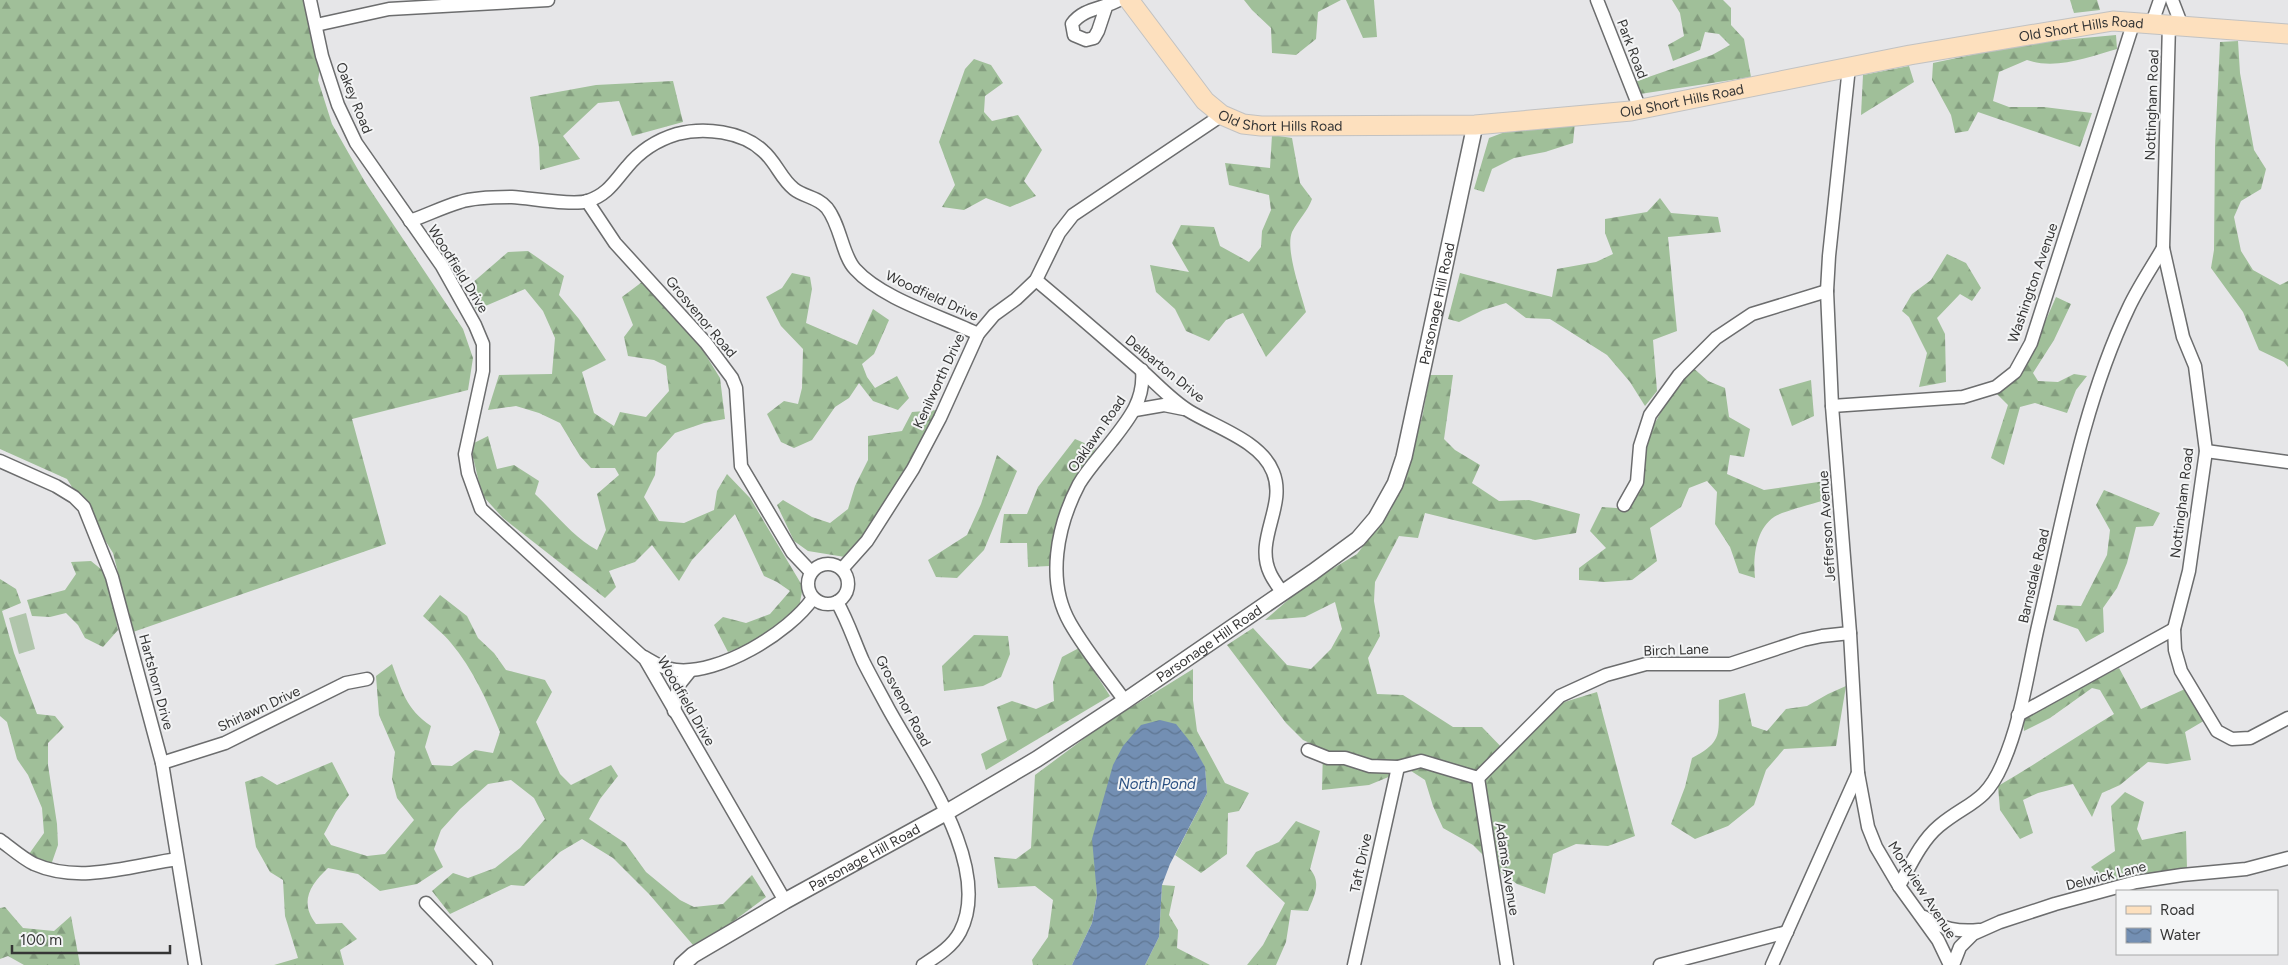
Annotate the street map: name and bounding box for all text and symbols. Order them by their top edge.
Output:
street label: Old Short Hills Road [2018,12,2144,45]
street label: Park Road [1613,17,1651,81]
street label: Nottingham Road [2142,49,2162,161]
street label: Oakey Road [332,60,376,136]
street label: Old Short Hills Road [1619,80,1745,120]
street label: Old Short Hills Road [1216,106,1343,135]
street label: Washington Avenue [2005,221,2062,345]
street label: Woodfield Drive [424,222,492,316]
street label: Parsonage Hill Road [1415,241,1458,366]
street label: Woodfield Drive [883,267,981,325]
street label: Grosvenor Road [662,273,740,361]
street label: Kenilworth Drive [910,331,969,431]
street label: Delbarton Drive [1122,332,1208,406]
street label: Oaklawn Road [1064,393,1130,475]
street label: Nottingham Road [2167,447,2197,559]
street label: Jefferson Avenue [1815,470,1839,582]
street label: Barnsdale Road [2015,527,2053,625]
street label: Parsonage Hill Road [1153,601,1265,686]
street label: Hartshorn Drive [135,632,177,732]
street label: Birch Lane [1643,640,1709,660]
street label: Grosvenor Road [872,652,934,750]
street label: Woodfield Drive [654,653,719,749]
street label: Shirlawn Drive [215,682,303,736]
water label: North Pond [1118,775,1196,793]
street label: Parsonage Hill Road [806,820,923,895]
street label: Adams Avenue [1491,821,1523,917]
street label: Taft Drive [1346,831,1376,894]
street label: Montview Avenue [1884,838,1960,942]
street label: Delwick Lane [2064,858,2148,894]
legend [2116,890,2278,955]
text: Road [2160,901,2195,919]
scale bar [12,922,170,954]
text: Water [2160,926,2200,944]
text: 100 m [20,931,62,949]

